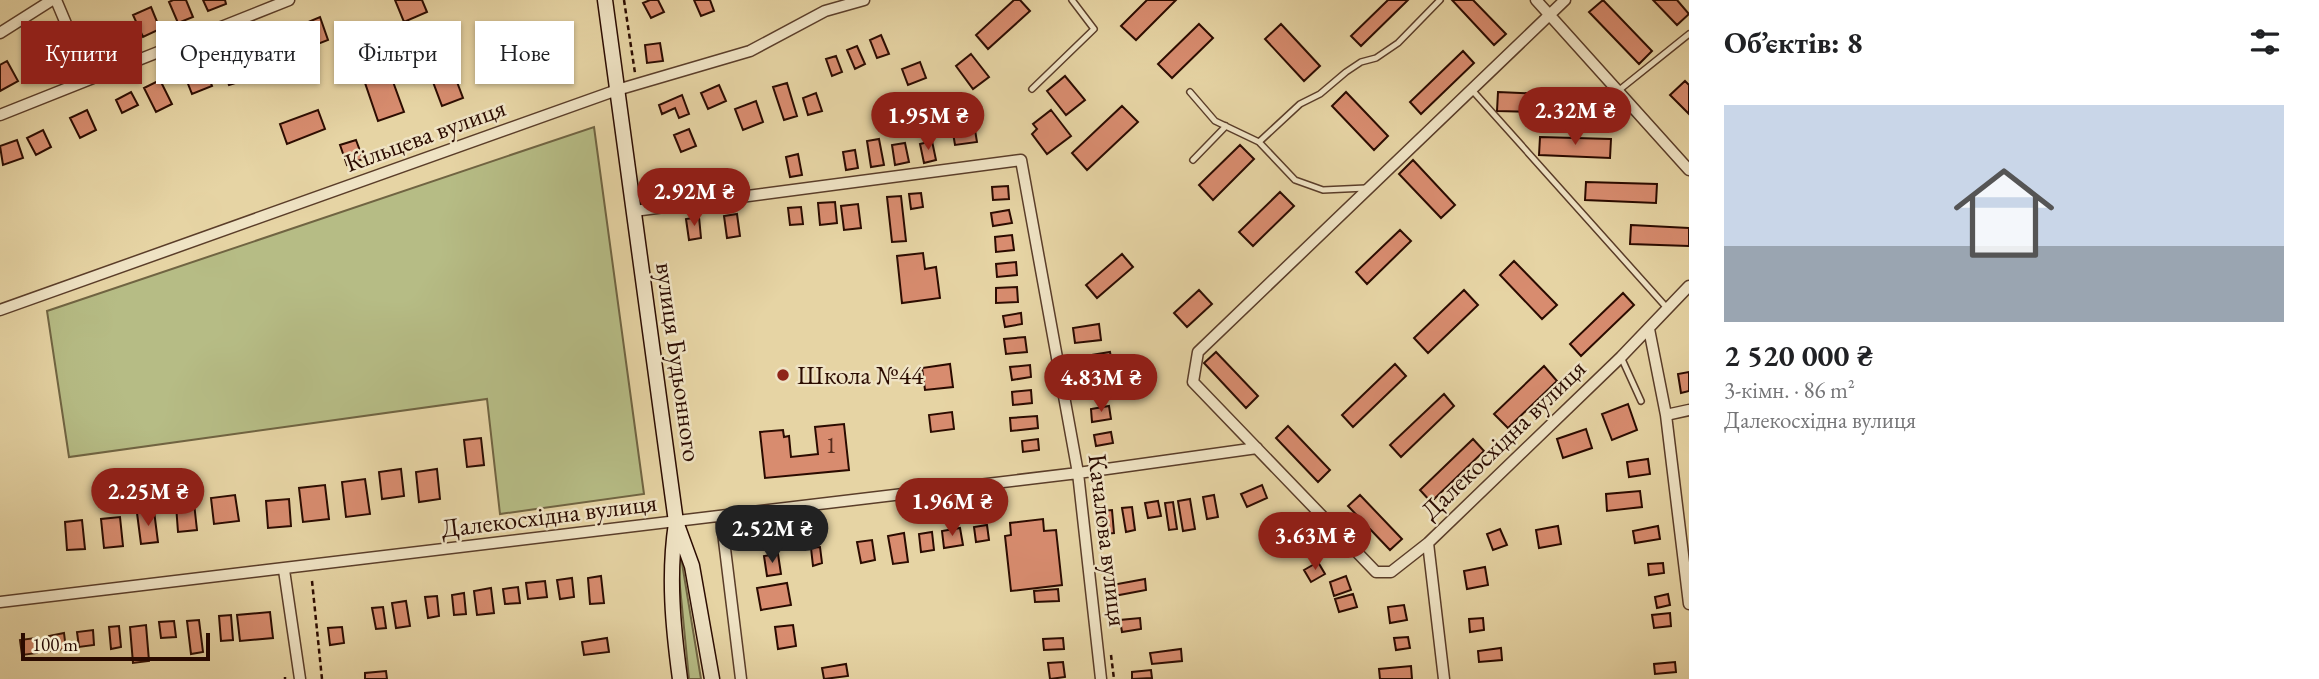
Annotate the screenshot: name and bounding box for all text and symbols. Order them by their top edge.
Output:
chip: Купити [21,21,142,84]
chip: Орендувати [156,21,320,84]
chip: Фільтри [334,21,461,84]
chip: Нове [475,21,574,84]
text: Об’єктів: 8 [1724,23,1863,62]
icon: filters [2246,23,2284,61]
pin: 2.32M ₴ [1510,88,1640,147]
street label: Кільцева вулиця [340,90,510,180]
pin: 1.95M ₴ [863,92,993,152]
text: 2.32M ₴ [1534,95,1616,125]
text: 1.95M ₴ [887,100,969,130]
icon: home [1941,150,2067,276]
pin: 2.92M ₴ [629,168,759,228]
text: 2.92M ₴ [653,176,735,206]
street label: вулиця Будьонного [648,260,710,464]
text: 2 520 000 ₴ [1724,336,1873,375]
street label: Далекосхідна вулиця [1413,351,1593,527]
pin: 4.83M ₴ [1036,354,1166,414]
place label: Школа №44 [797,358,924,392]
text: 4.83M ₴ [1060,362,1142,392]
marker: Школа №44 [775,367,791,383]
text: 3-кімн. · 86 m² [1724,375,1855,405]
text: Далекосхідна вулиця [1724,405,1916,435]
house number: 1 [825,430,837,460]
street label: Качалова вулиця [1081,452,1135,628]
pin: 2.25M ₴ [83,468,213,528]
text: 2.25M ₴ [107,476,189,506]
pin: 1.96M ₴ [887,478,1017,538]
street label: Далекосхідна вулиця [439,485,659,545]
text: 1.96M ₴ [911,486,993,516]
pin: 2.52M ₴ [707,505,837,565]
pin: 3.63M ₴ [1250,512,1380,572]
text: 2.52M ₴ [731,513,813,543]
text: 3.63M ₴ [1274,520,1356,550]
scale bar [21,630,210,662]
text: 100 m [32,632,78,657]

